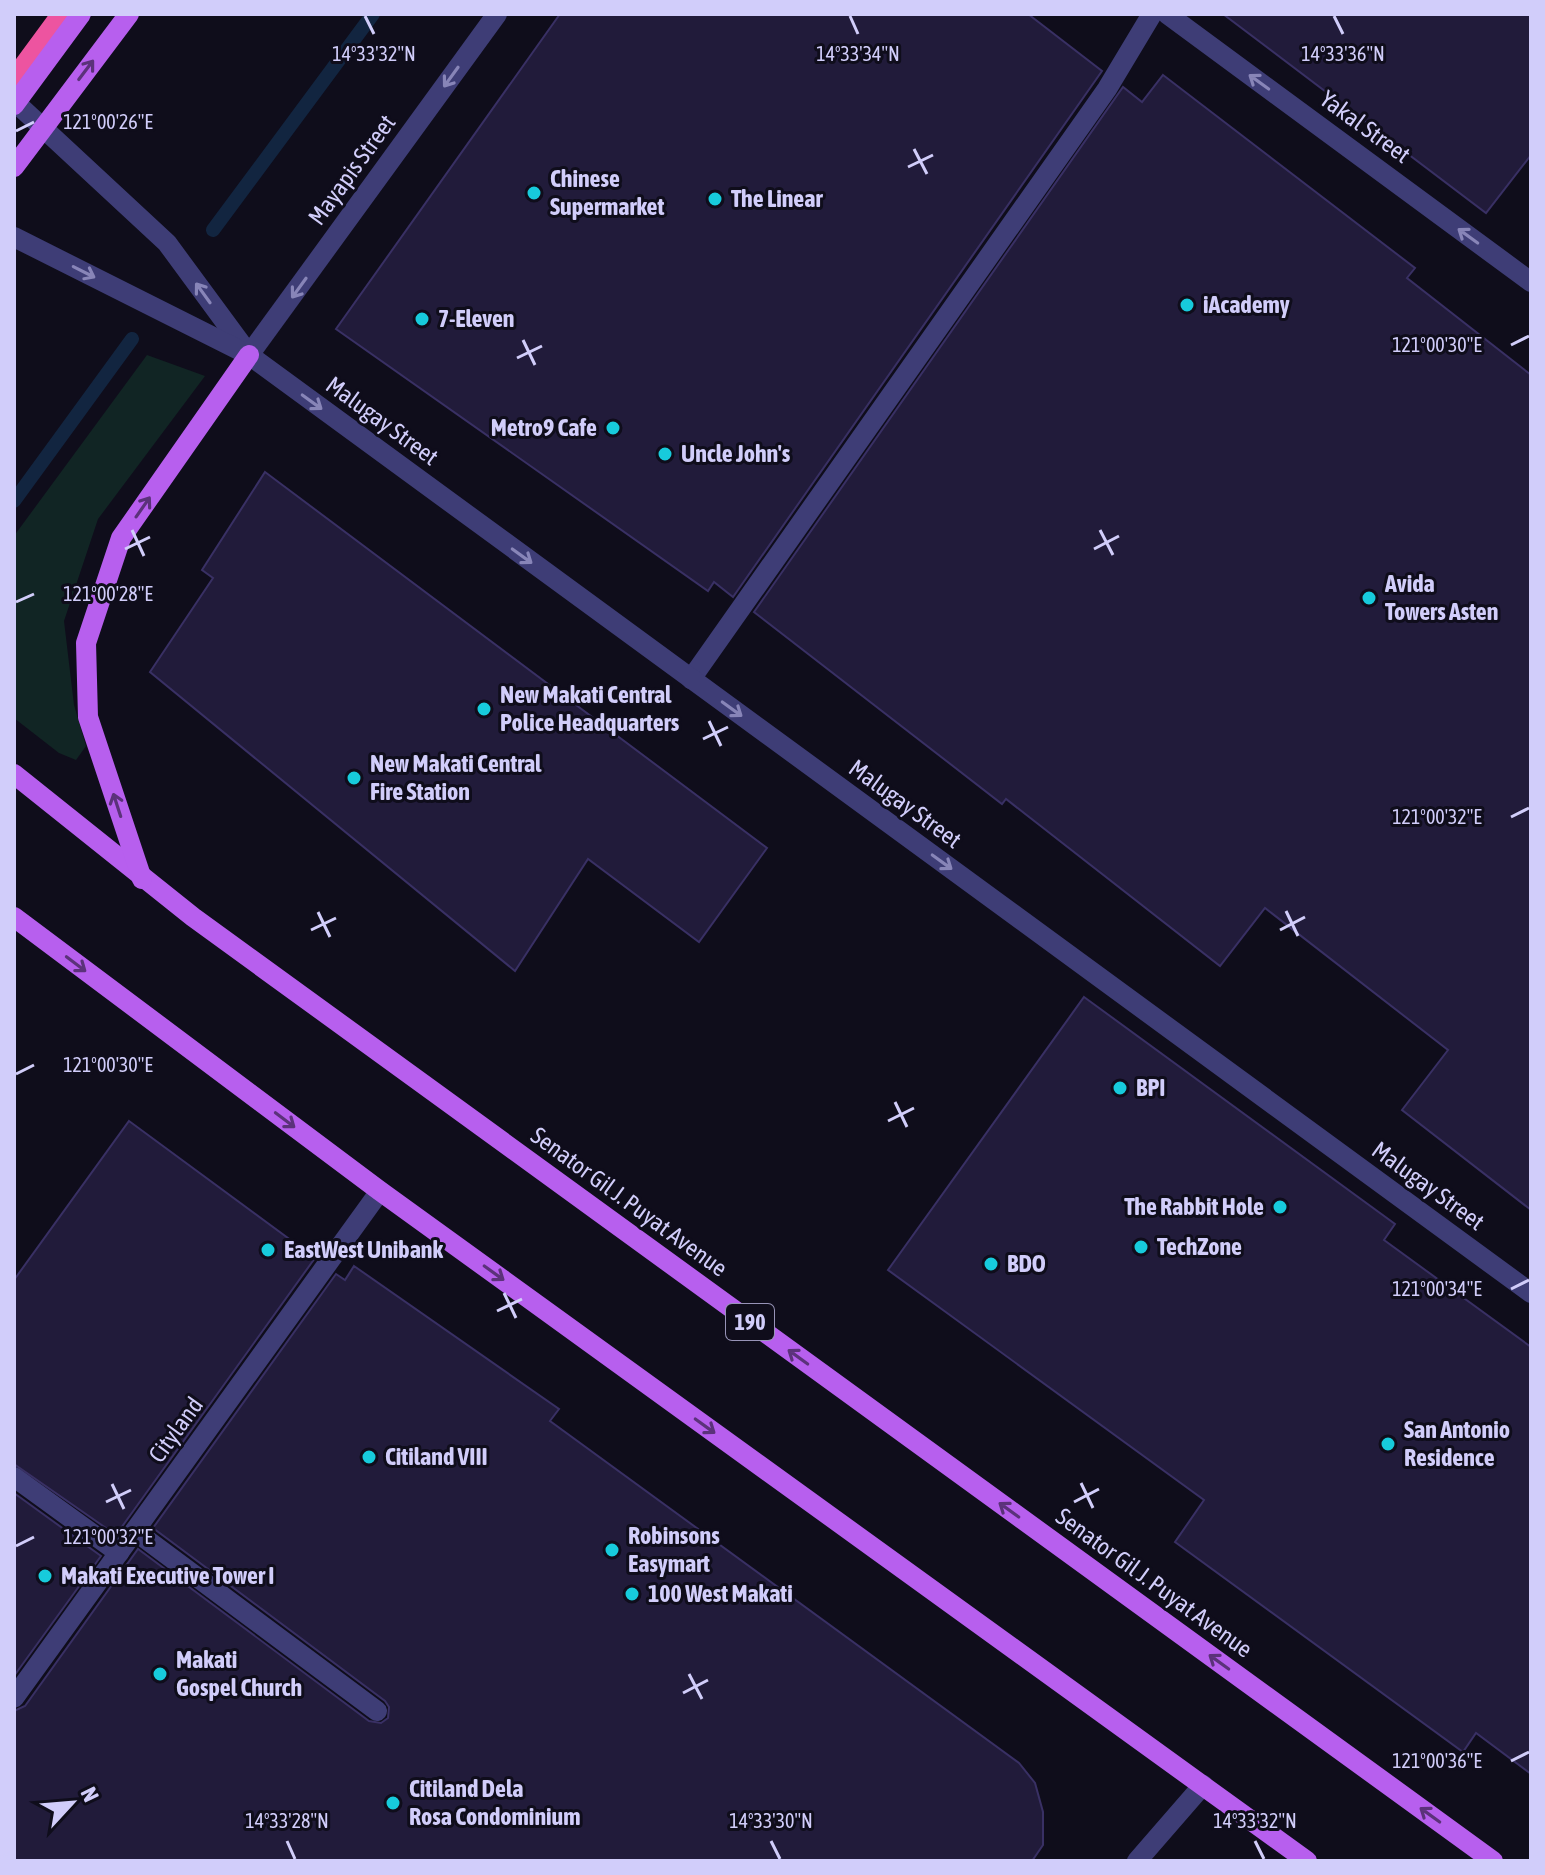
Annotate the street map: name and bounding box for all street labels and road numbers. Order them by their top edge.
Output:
street label: Yakal Street [1315,85,1416,168]
street label: Mayapis Street [303,109,401,230]
street label: Malugay Street [321,371,444,470]
street label: Malugay Street [844,754,967,853]
street label: Senator Gil J. Puyat Avenue [526,1121,733,1282]
street label: Malugay Street [1367,1136,1490,1235]
road number: 190 [726,1304,774,1340]
street label: Cityland [143,1392,208,1467]
street label: Senator Gil J. Puyat Avenue [1051,1502,1258,1663]

